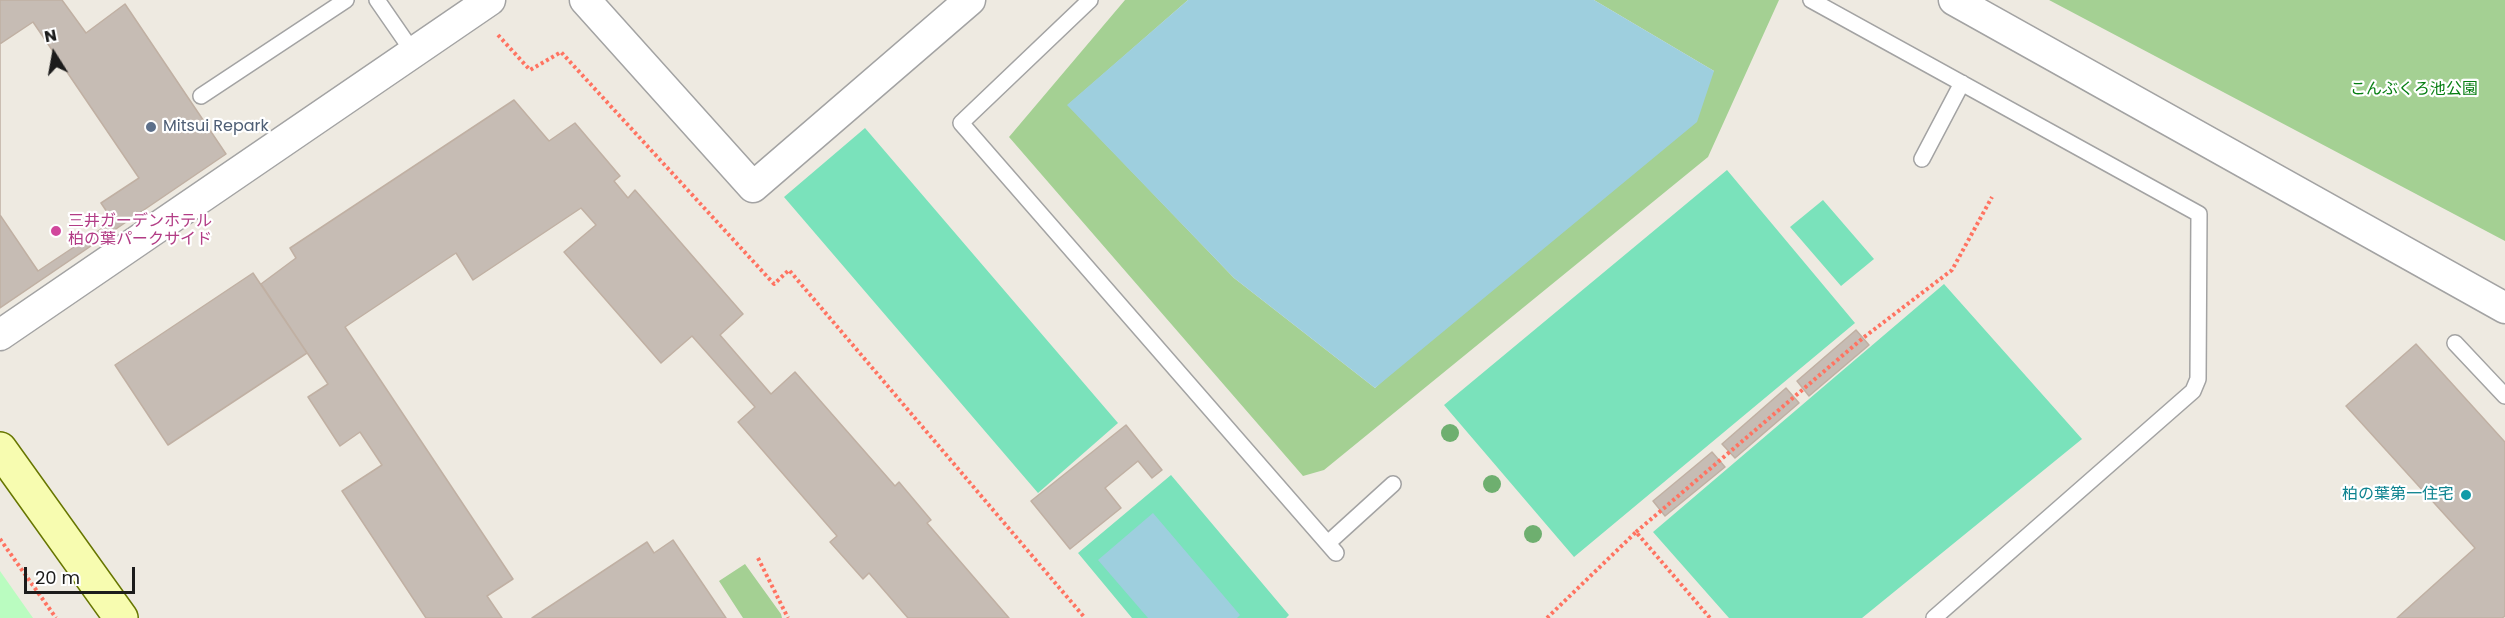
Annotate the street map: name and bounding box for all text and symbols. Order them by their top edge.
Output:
text: N [42,23,59,48]
north arrow [24,24,84,84]
park label: こんぶくろ池公園 [2350,80,2478,100]
place label: Mitsui Repark [163,117,269,137]
marker: Mitsui Repark [144,120,158,134]
place label: 三井ガーデンホテル 柏の葉パークサイド [68,212,212,250]
marker: 三井ガーデンホテル 柏の葉パークサイド [49,224,63,238]
place label: 柏の葉第一住宅 [2342,485,2454,505]
marker: 柏の葉第一住宅 [2459,488,2473,502]
scale bar [27,555,138,593]
text: 20 m [35,565,80,590]

